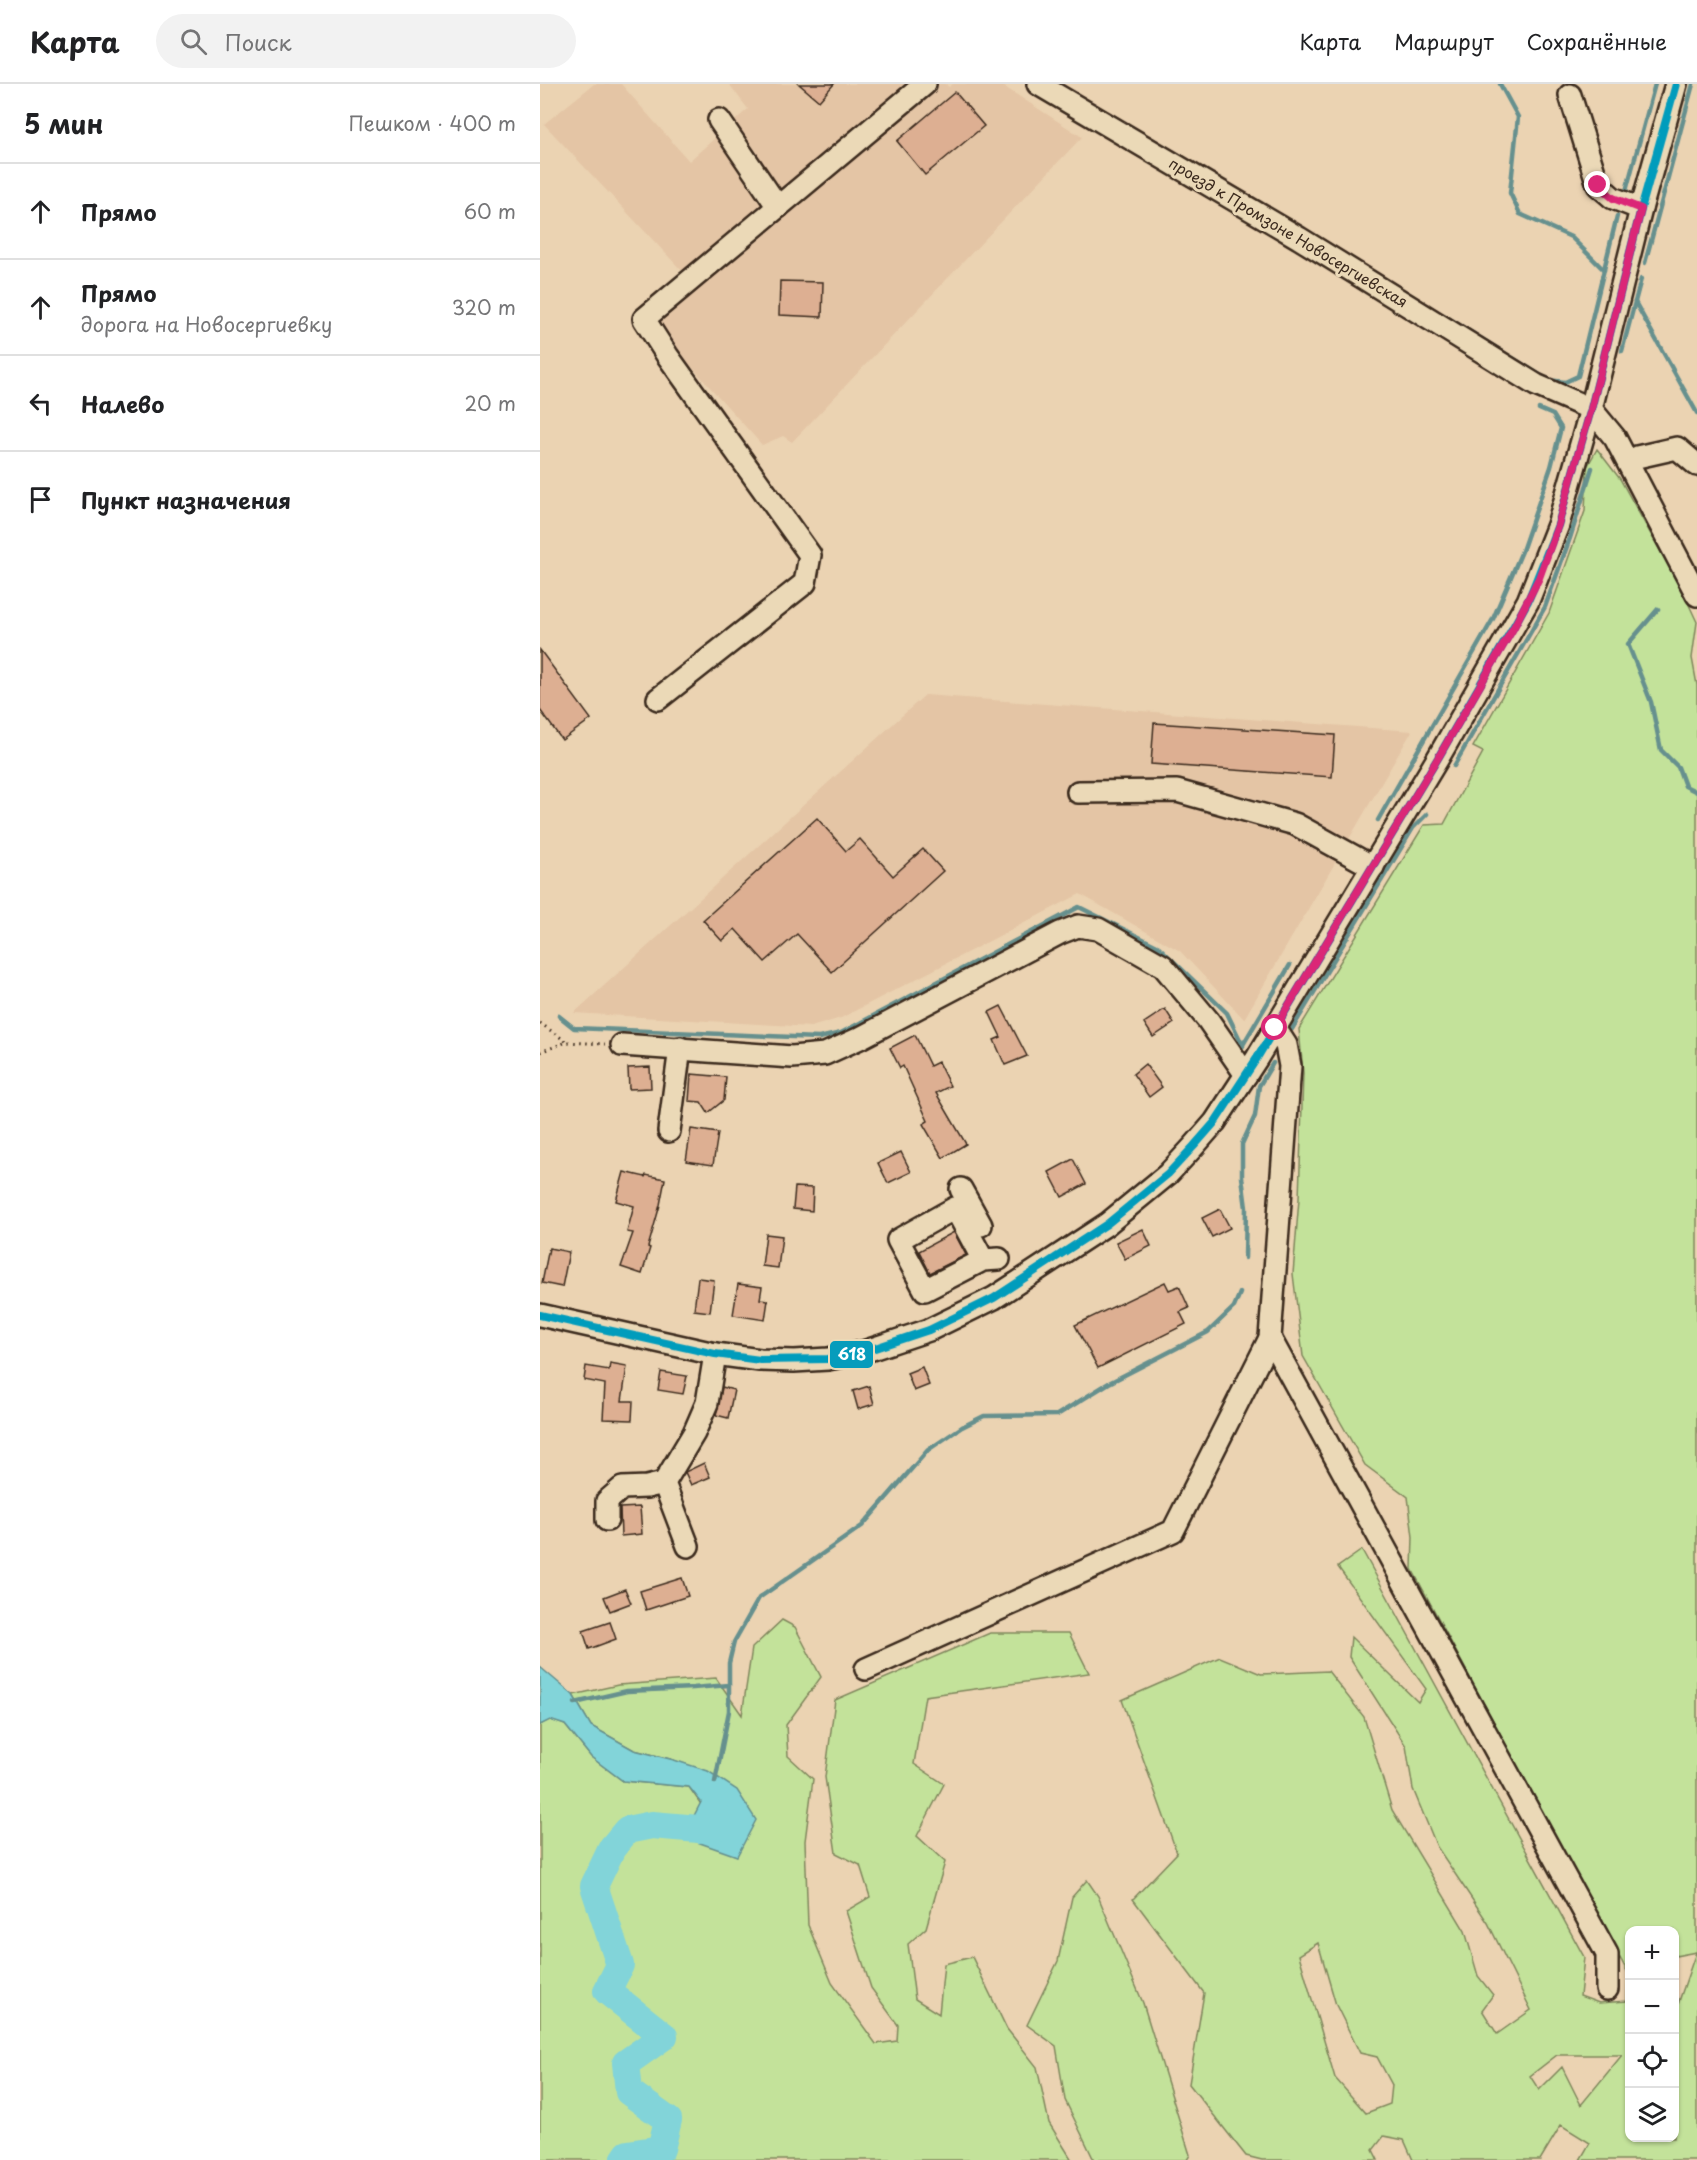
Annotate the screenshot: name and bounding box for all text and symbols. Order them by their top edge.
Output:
search box [156,14,576,68]
text: Карта [30,20,120,63]
icon: search [177,25,210,58]
text: Поиск [225,25,292,58]
text: Карта [1300,25,1361,57]
text: Маршрут [1394,25,1494,57]
text: Сохранённые [1527,25,1667,57]
text: 5 мин [24,104,103,143]
text: Пешком · 400 m [348,108,516,138]
street label: проезд к Промзоне Новосергиевская [1165,151,1413,312]
route end [1584,171,1610,197]
icon: ahead [24,195,57,228]
text: Прямо [81,195,156,228]
text: 60 m [464,196,516,226]
text: Прямо [81,276,156,309]
icon: ahead [24,291,57,324]
text: 320 m [452,292,516,322]
text: дорога на Новосергиевку [81,309,332,339]
icon: left [24,387,57,420]
text: Налево [81,387,164,420]
text: 20 m [464,388,516,418]
icon: arrive [24,483,57,516]
text: Пункт назначения [81,483,291,516]
route start [1261,1014,1287,1040]
line badge: 618 [829,1340,874,1369]
text: 618 [838,1341,866,1365]
map controls [1625,1926,1679,2142]
button: + [1625,1926,1679,1980]
button: − [1625,1980,1679,2034]
button: locate [1625,2034,1679,2088]
button: layers [1625,2088,1679,2142]

